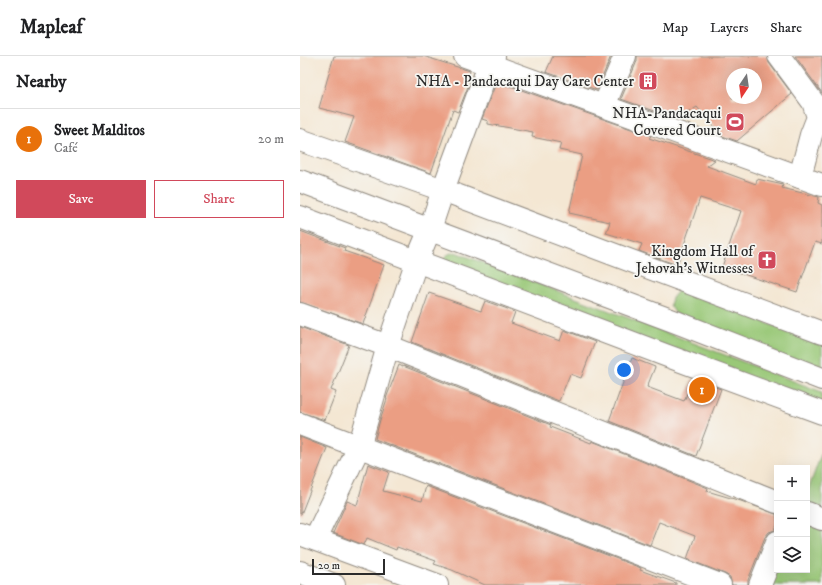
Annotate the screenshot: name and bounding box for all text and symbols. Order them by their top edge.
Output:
text: Mapleaf [20,16,83,39]
text: Map [662,19,688,37]
text: Layers [710,19,748,37]
text: Share [770,19,802,37]
north arrow [726,68,762,104]
building icon: NHA - Pandacaqui Day Care Center [637,70,659,92]
text: Nearby [16,71,66,93]
place label: NHA - Pandacaqui Day Care Center [416,72,634,91]
place label: NHA-Pandacaqui Covered Court [612,104,721,140]
sports icon: NHA-Pandacaqui Covered Court [724,111,746,133]
text: Sweet Malditos [54,121,145,140]
text: 1 [27,131,31,147]
text: 20 m [258,131,284,147]
text: Café [54,140,78,156]
button: Save [16,180,146,218]
button: Share [154,180,284,218]
place label: Kingdom Hall of Jehovah's Witnesses [634,242,755,278]
church icon: Kingdom Hall of Jehovah's Witnesses [756,249,778,271]
your location [614,360,634,380]
pin: 1 [689,375,715,405]
map controls [774,465,810,573]
button: + [774,465,810,501]
button: − [774,501,810,537]
button: layers [774,537,810,573]
scale bar [312,557,385,576]
text: 20 m [318,559,340,573]

